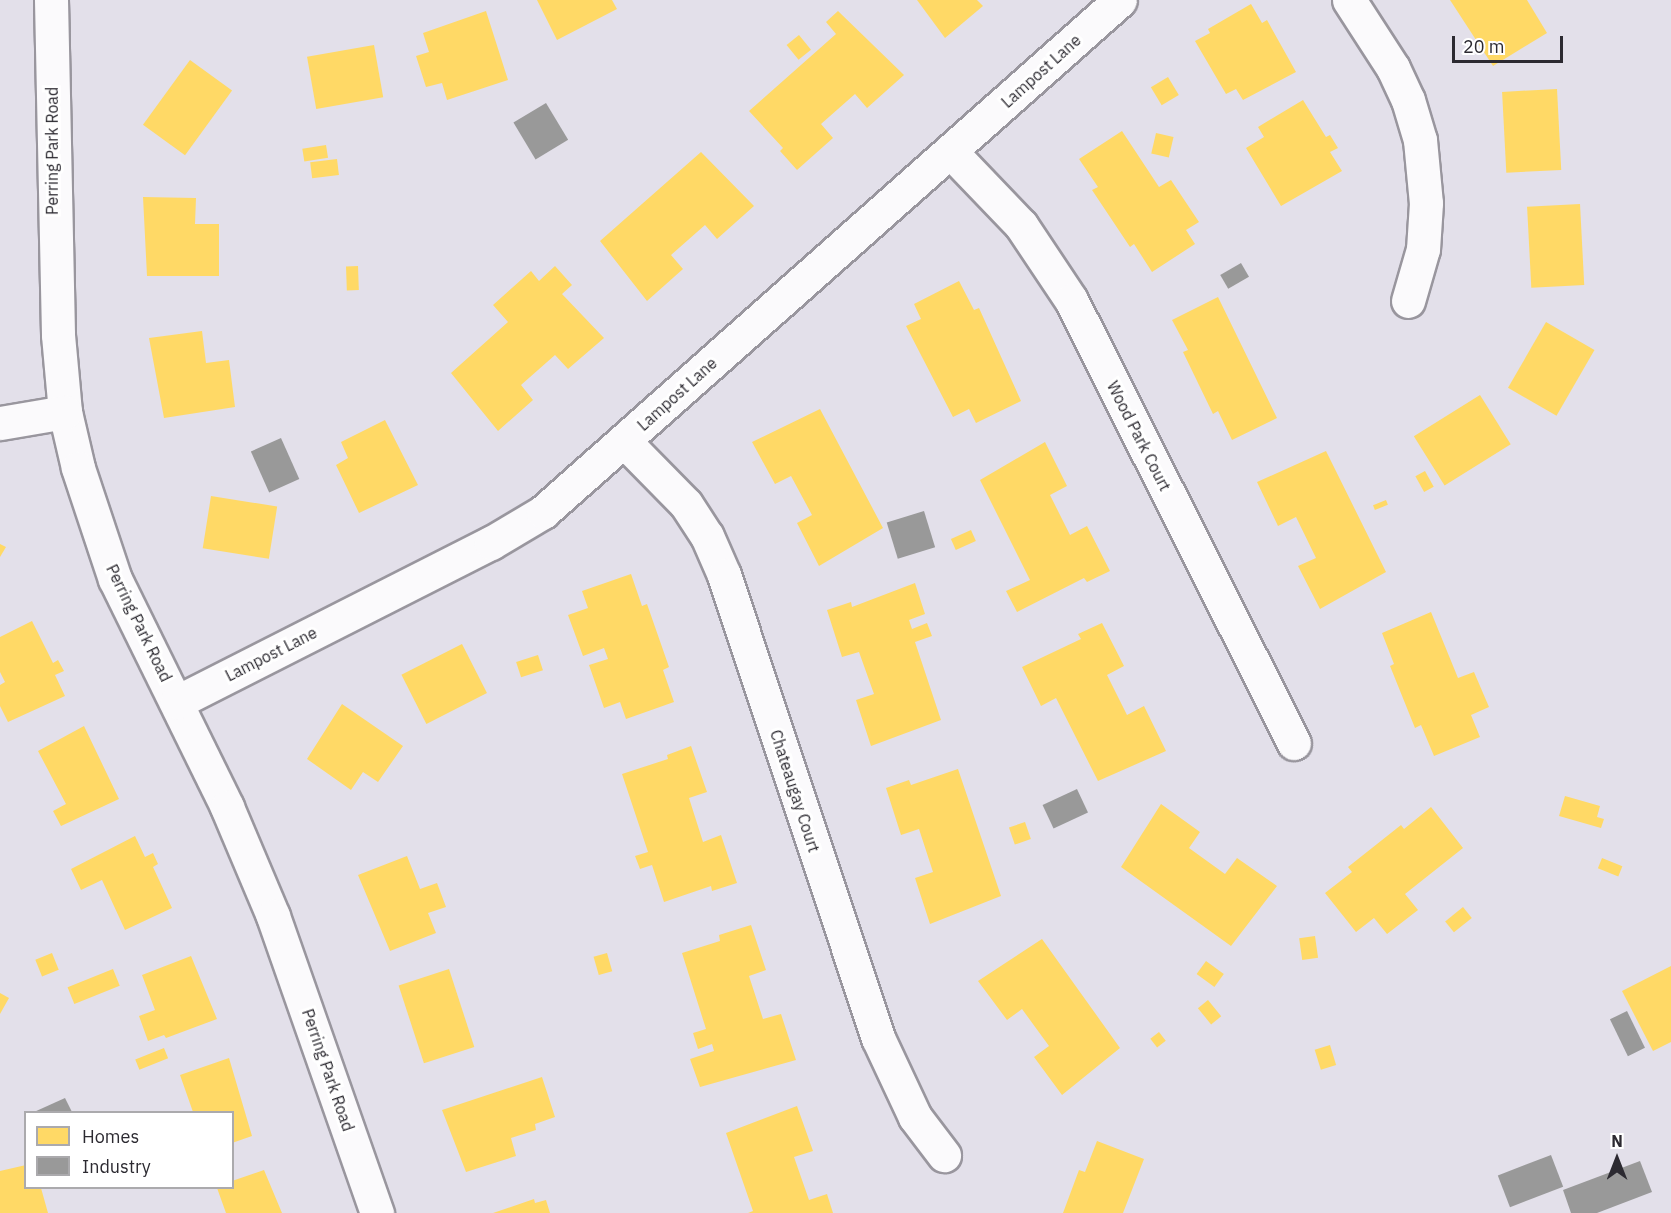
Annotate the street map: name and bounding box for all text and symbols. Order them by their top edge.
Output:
scale bar [1455,24,1566,62]
street label: Lampost Lane [997,30,1085,112]
text: 20 m [1463,35,1505,58]
street label: Perring Park Road [42,87,62,215]
street label: Lampost Lane [633,353,721,435]
street label: Wood Park Court [1103,378,1175,494]
street label: Perring Park Road [102,561,176,685]
street label: Lampost Lane [222,623,320,685]
street label: Chateaugay Court [766,727,824,855]
street label: Perring Park Road [298,1006,358,1134]
legend [24,1111,234,1189]
text: Homes [82,1125,139,1148]
north arrow [1587,1129,1647,1189]
text: N [1611,1131,1623,1151]
text: Industry [82,1155,151,1178]

